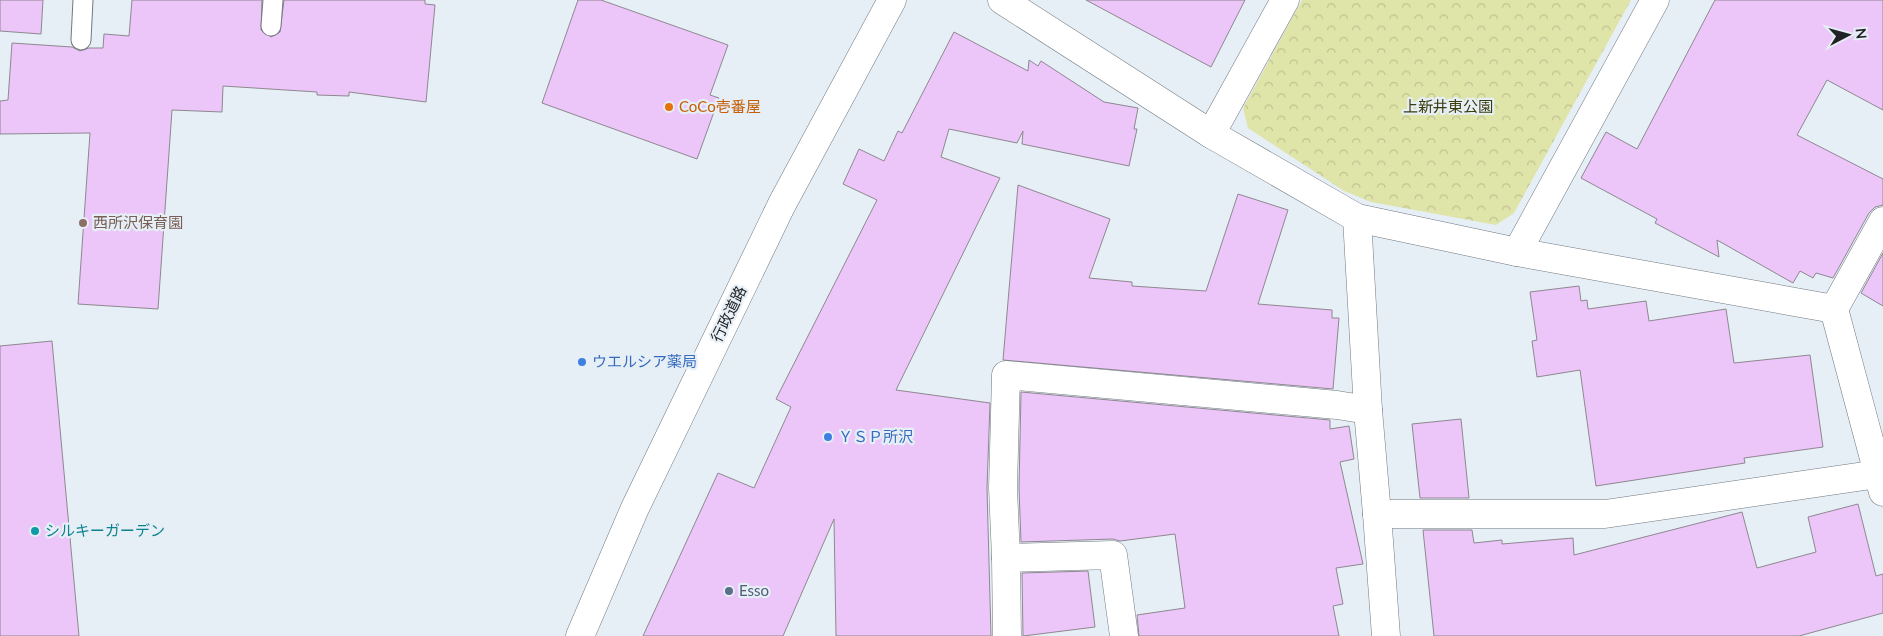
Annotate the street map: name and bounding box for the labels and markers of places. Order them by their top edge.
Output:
place label: CoCo壱番屋 [679,97,761,115]
marker: CoCo壱番屋 [663,101,675,113]
place label: 西所沢保育園 [93,213,183,231]
marker: 西所沢保育園 [77,217,89,229]
place label: ウエルシア薬局 [592,352,697,370]
marker: ウエルシア薬局 [576,356,588,368]
place label: ＹＳＰ所沢 [838,427,913,445]
marker: ＹＳＰ所沢 [822,431,834,443]
place label: シルキーガーデン [45,521,165,539]
marker: シルキーガーデン [29,525,41,537]
place label: Esso [739,581,769,599]
marker: Esso [723,585,735,597]

